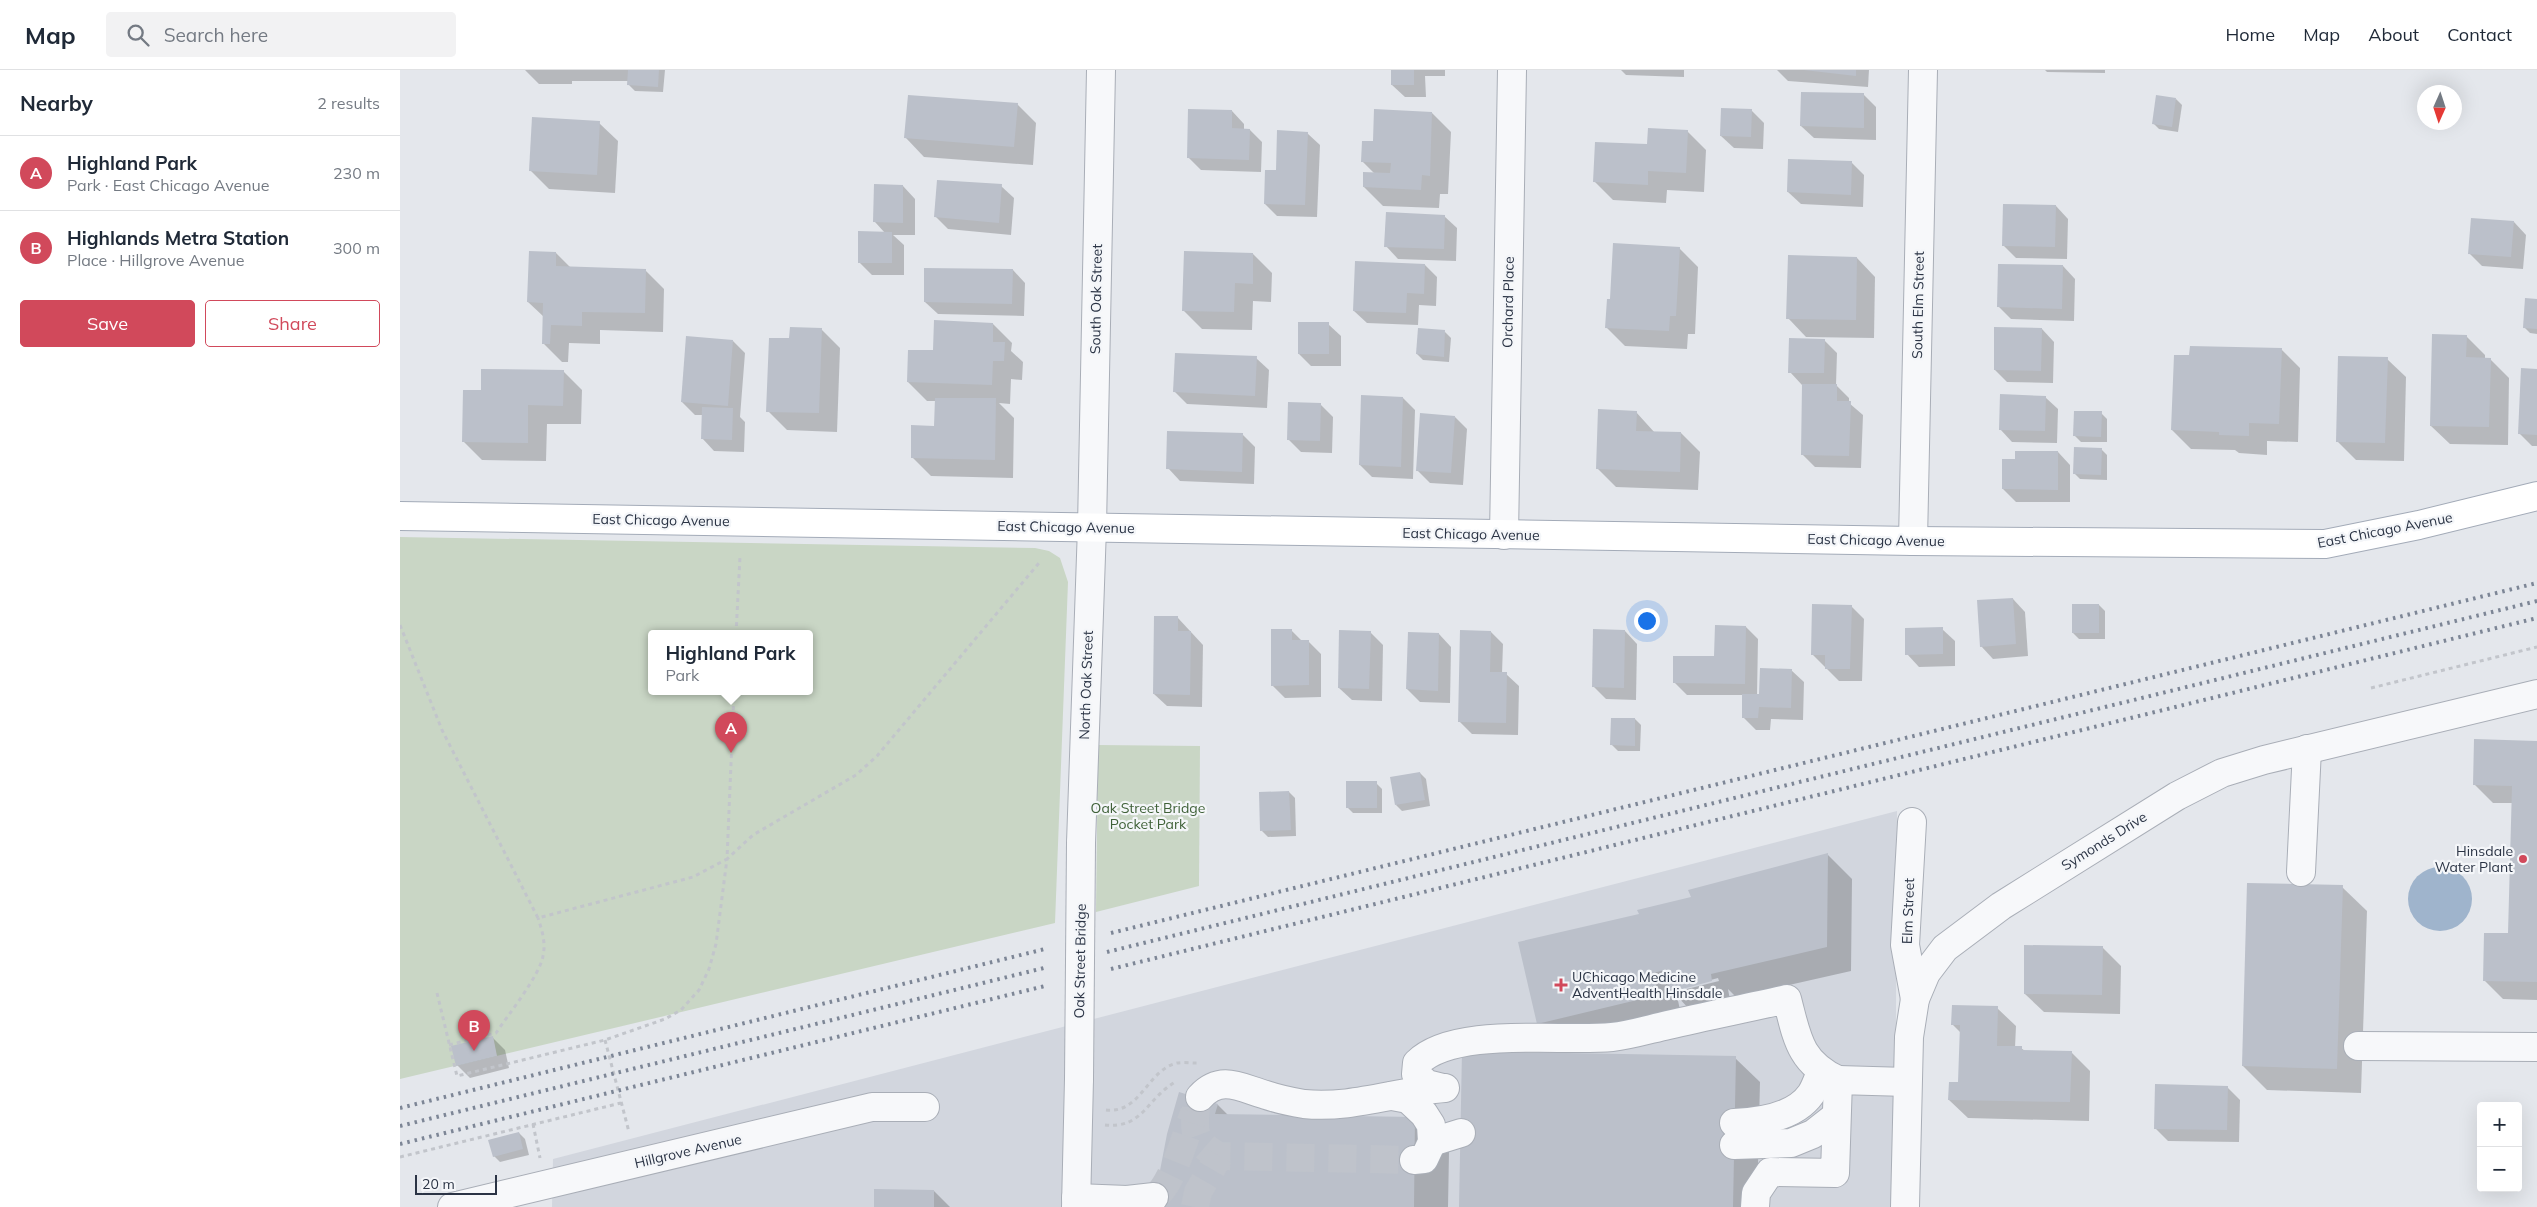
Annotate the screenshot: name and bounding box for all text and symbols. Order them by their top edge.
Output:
search box [106,12,456,57]
text: Map [25,20,76,50]
icon: search [124,21,152,49]
text: Search here [164,23,268,47]
text: Home [2225,23,2275,46]
text: Map [2303,23,2340,46]
text: About [2368,23,2419,46]
text: Contact [2447,23,2512,46]
north arrow [2417,85,2462,130]
text: Nearby [20,90,93,116]
text: 2 results [317,93,380,113]
text: Highland Park [67,151,197,175]
text: A [30,163,42,183]
text: 230 m [333,163,380,183]
text: Park · East Chicago Avenue [67,175,270,195]
text: Highlands Metra Station [67,226,289,250]
text: B [30,238,42,258]
text: 300 m [333,238,380,258]
street label: South Oak Street [1086,244,1106,354]
text: Place · Hillgrove Avenue [67,250,244,270]
street label: South Elm Street [1908,251,1928,359]
street label: Orchard Place [1498,256,1518,348]
button: Save [20,300,195,347]
button: Share [205,300,380,347]
street label: East Chicago Avenue [2316,508,2454,552]
street label: East Chicago Avenue [592,510,730,530]
street label: East Chicago Avenue [997,517,1135,537]
street label: East Chicago Avenue [1402,524,1540,544]
street label: East Chicago Avenue [1807,530,1945,550]
your location [1634,608,1660,634]
popup [648,630,813,695]
street label: North Oak Street [1075,630,1097,740]
text: Highland Park [665,641,796,665]
text: Park [665,665,699,685]
pin: A [715,712,747,753]
park label: Oak Street Bridge Pocket Park [1091,799,1205,833]
street label: Symonds Drive [2058,808,2150,874]
place label: Hinsdale Water Plant [2435,842,2513,876]
marker: Hinsdale Water Plant [2517,853,2529,865]
street label: Elm Street [1898,877,1918,944]
street label: Oak Street Bridge [1070,903,1090,1019]
place label: UChicago Medicine AdventHealth Hinsdale [1572,968,1722,1002]
marker: UChicago Medicine AdventHealth Hinsdale [1554,978,1568,992]
pin: B [458,1010,490,1051]
map controls [2477,1102,2522,1192]
button: + [2477,1102,2522,1147]
street label: Hillgrove Avenue [633,1130,743,1172]
button: − [2477,1147,2522,1192]
scale bar [415,1172,498,1195]
text: 20 m [422,1175,455,1193]

